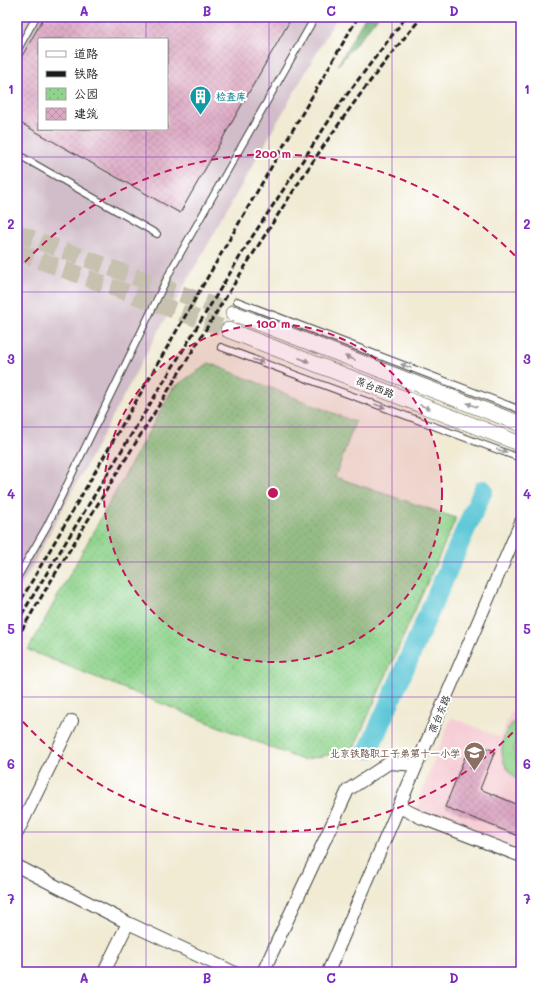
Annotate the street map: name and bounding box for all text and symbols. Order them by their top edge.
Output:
text: A [79,2,89,19]
text: B [203,2,212,19]
text: C [326,2,336,19]
text: D [449,2,459,19]
legend [38,38,168,130]
text: 道路 [74,45,98,61]
text: 铁路 [74,65,98,81]
text: 1 [8,80,14,97]
text: 1 [524,80,530,97]
building icon: 检查库 [188,83,214,116]
text: 公园 [74,85,98,101]
place label: 检查库 [216,89,246,103]
text: 建筑 [74,105,98,121]
text: 200 m [255,145,291,161]
text: 2 [7,215,15,232]
text: 2 [523,215,531,232]
text: 100 m [256,315,290,331]
text: 3 [7,350,15,367]
text: 3 [523,350,531,367]
one-way arrow [344,354,356,360]
one-way arrow [298,357,310,363]
one-way arrow [252,358,264,364]
one-way arrow [400,362,412,368]
street label: 葆台西路 [354,373,396,401]
one-way arrow [465,401,477,407]
one-way arrow [374,403,386,409]
one-way arrow [420,404,431,410]
one-way arrow [496,449,508,455]
text: 4 [7,485,15,502]
text: 4 [523,485,531,502]
centre of rings [266,486,280,500]
text: 5 [7,620,15,637]
text: 5 [523,620,531,637]
street label: 葆台东路 [425,693,453,735]
school or university icon: 北京铁路职工子弟第十一小学 [462,740,488,773]
place label: 北京铁路职工子弟第十一小学 [330,746,460,760]
text: 6 [7,755,15,772]
text: 6 [523,755,531,772]
text: 7 [7,890,15,907]
text: 7 [523,890,531,907]
text: A [79,969,89,986]
text: B [203,969,212,986]
text: C [326,969,336,986]
text: D [449,969,459,986]

